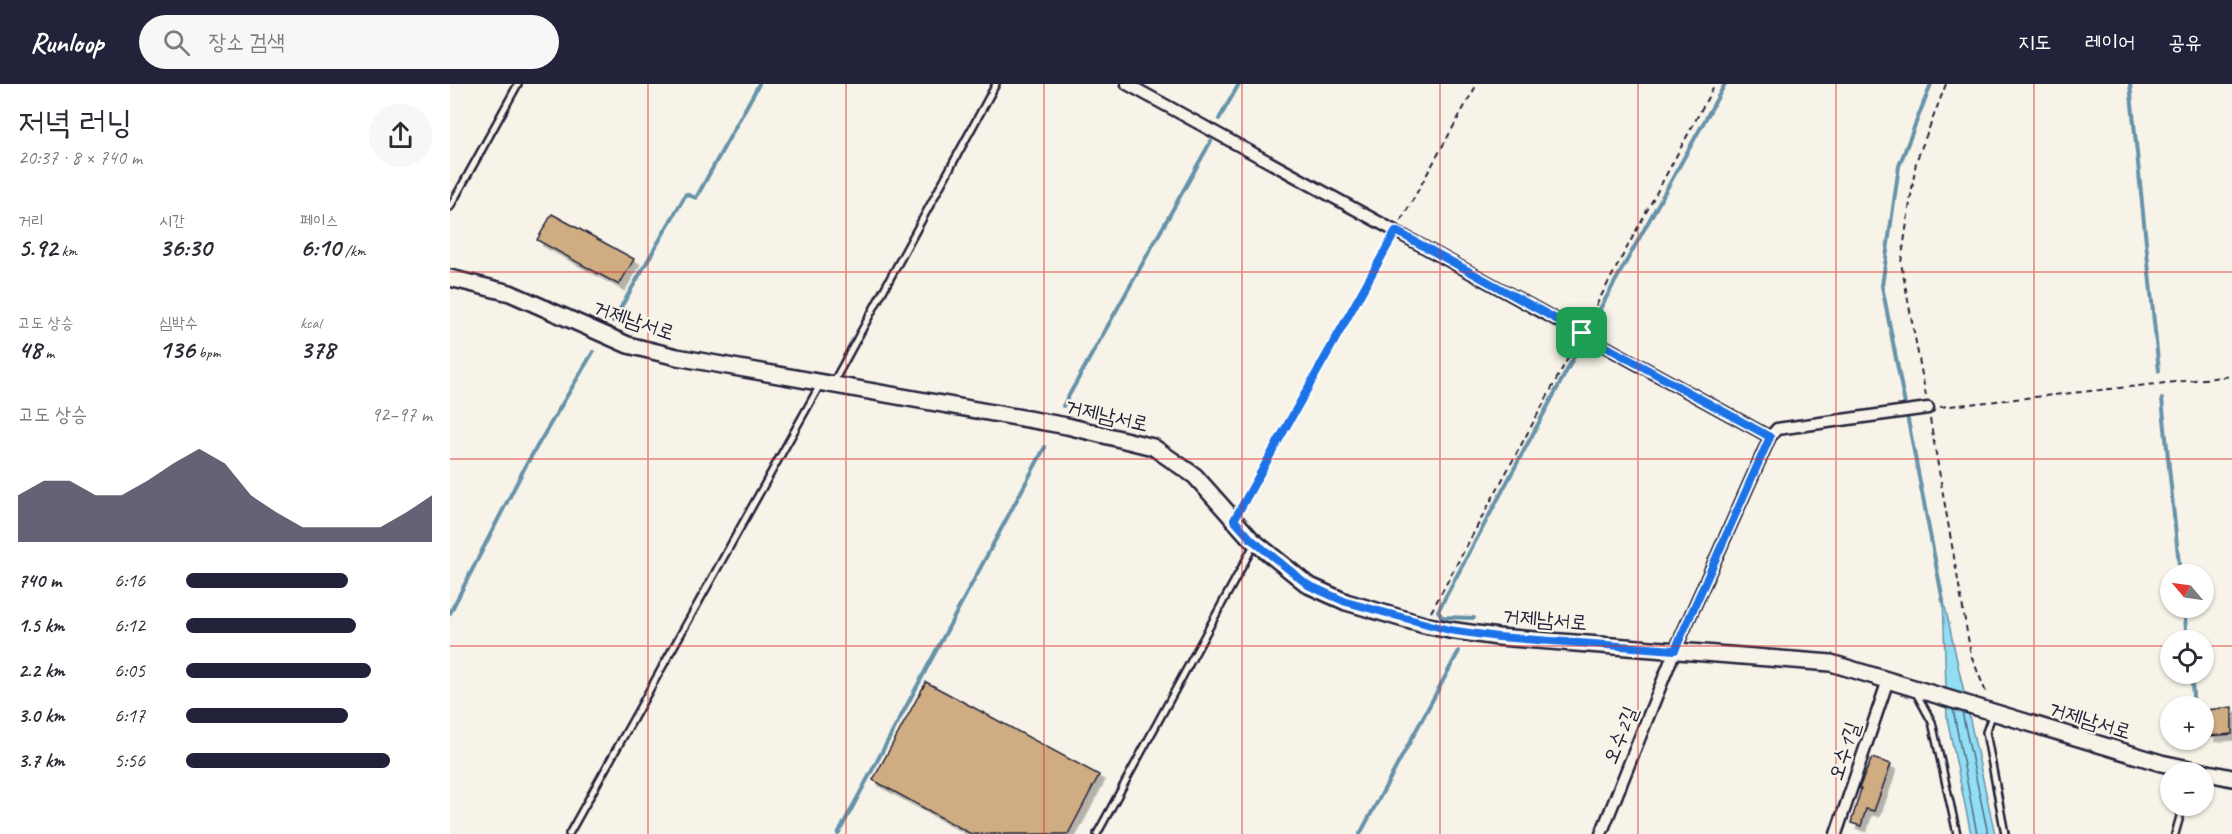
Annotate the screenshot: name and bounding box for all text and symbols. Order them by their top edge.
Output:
search box [139,15,559,69]
text: Runloop [30,25,103,60]
icon: search [160,26,193,59]
text: 장소 검색 [208,28,285,56]
text: 지도 [2018,29,2052,55]
text: 레이어 [2085,29,2135,55]
text: 공유 [2168,29,2202,55]
text: 저녁 러닝 [18,101,132,143]
button: share [369,104,432,167]
text: 20:37 · 8 × 740 m [18,145,142,170]
text: 거리 [18,211,44,231]
text: 시간 [159,211,185,231]
text: 페이스 [300,211,339,231]
text: 5.92 [18,231,58,264]
text: 36:30 [159,231,212,264]
text: 6:10 [300,231,341,264]
text: km [58,241,77,261]
text: /km [341,241,366,261]
street label: 거제남서로 [590,294,678,346]
pin [1556,307,1607,358]
text: 고도 상승 [18,313,73,333]
text: 심박수 [159,313,198,333]
text: kcal [300,313,321,333]
icon: arrive [1565,316,1598,349]
text: 48 [18,333,41,366]
text: 136 [159,333,195,366]
text: 378 [300,333,335,366]
text: m [41,343,54,363]
text: bpm [195,343,221,363]
street label: 거제남서로 [1063,393,1151,437]
text: 고도 상승 [18,402,87,427]
text: 92–97 m [371,402,432,427]
north arrow [2160,564,2214,618]
map controls [2160,564,2214,816]
text: 740 m [18,568,61,593]
text: 6:16 [114,568,145,593]
street label: 거제남서로 [1502,602,1588,636]
text: 1.5 km [18,613,64,638]
text: 6:12 [114,613,145,638]
button: locate [2160,630,2214,684]
text: 2.2 km [18,658,65,683]
text: 6:05 [114,658,145,683]
street label: 거제남서로 [2046,695,2134,745]
button: + [2160,696,2214,750]
street label: 오수2길 [1597,702,1643,768]
text: 3.0 km [18,703,65,728]
text: 6:17 [114,703,145,728]
street label: 오수1길 [1822,718,1866,784]
text: 3.7 km [18,748,64,773]
text: 5:56 [114,748,145,773]
button: − [2160,762,2214,816]

